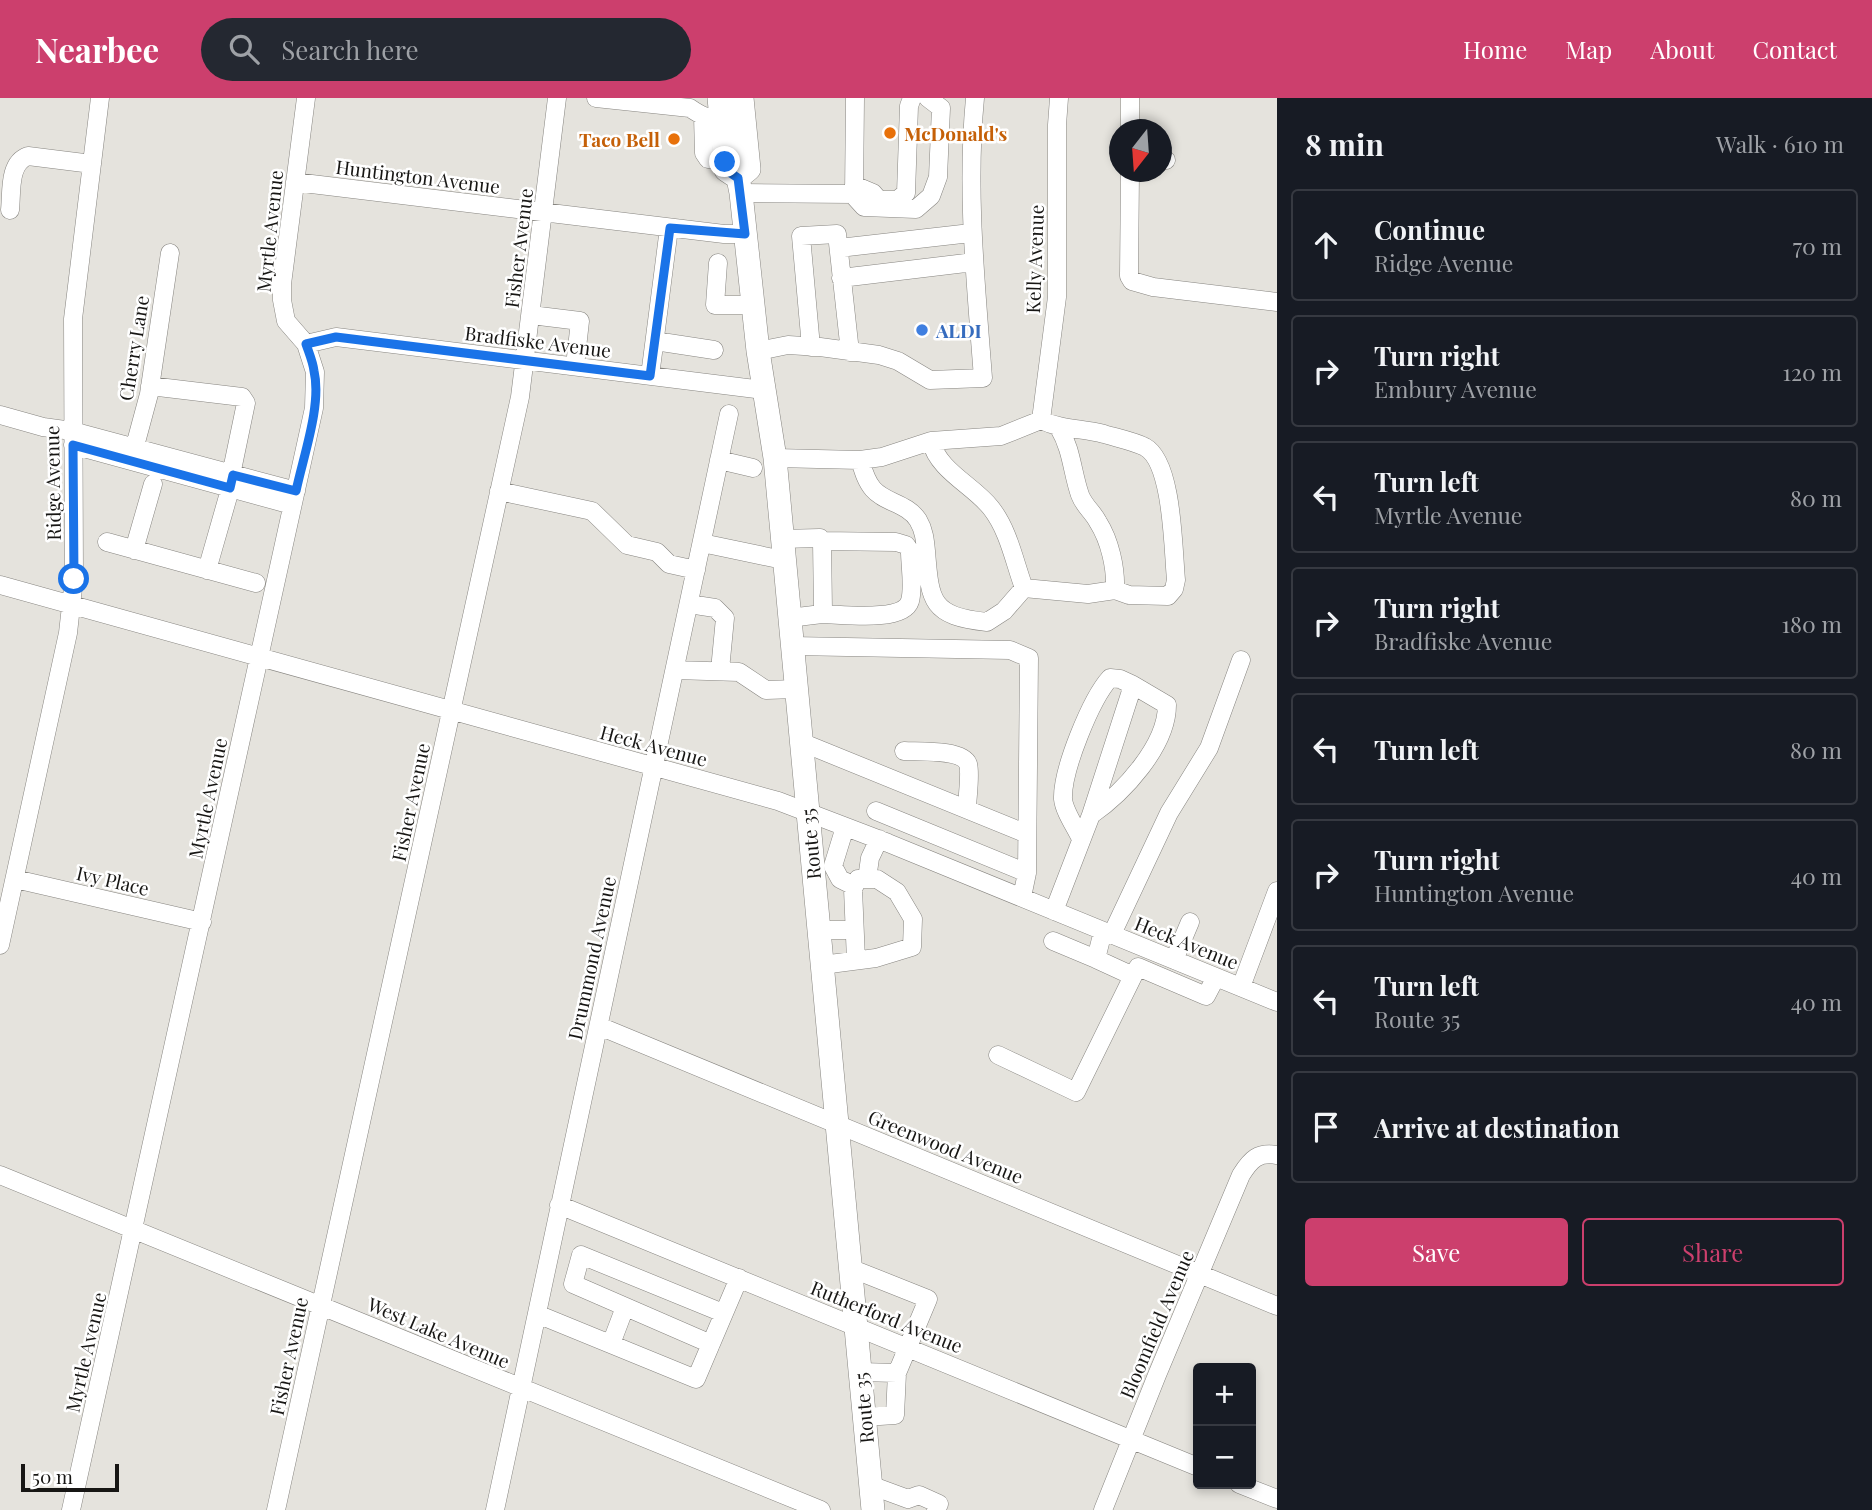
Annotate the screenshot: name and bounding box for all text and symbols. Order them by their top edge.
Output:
search box [201,18,691,81]
text: Nearbee [35,27,159,71]
icon: search [225,30,263,68]
text: Search here [281,32,419,67]
text: Home [1463,33,1527,65]
text: Map [1565,33,1612,65]
text: About [1650,33,1714,65]
text: Contact [1752,33,1837,65]
north arrow [1109,119,1172,182]
place label: McDonald's [904,120,1007,146]
text: 8 min [1305,124,1384,164]
marker: McDonald's [882,125,898,141]
place label: Taco Bell [579,126,660,152]
text: Walk · 610 m [1716,128,1844,159]
marker: Taco Bell [666,131,682,147]
route end [709,146,740,177]
street label: Huntington Avenue [334,153,502,199]
street label: Myrtle Avenue [250,169,288,293]
street label: Fisher Avenue [498,187,538,309]
street label: Kelly Avenue [1019,204,1049,314]
text: Continue [1374,212,1485,247]
icon: ahead [1307,226,1345,264]
text: 70 m [1793,230,1842,261]
text: Ridge Avenue [1374,247,1513,278]
street label: Cherry Lane [112,294,154,402]
place label: ALDI [935,317,982,343]
street label: Bradfiske Avenue [463,319,613,363]
marker: ALDI [914,322,930,338]
text: Turn right [1374,338,1500,373]
icon: right [1307,352,1345,390]
text: 120 m [1783,356,1842,387]
text: Embury Avenue [1374,373,1537,404]
street label: Ridge Avenue [38,425,66,541]
text: Turn left [1374,464,1479,499]
icon: left [1307,478,1345,516]
text: 80 m [1790,482,1842,513]
text: Myrtle Avenue [1374,499,1523,530]
route start [58,563,89,594]
text: Turn right [1374,590,1500,625]
icon: right [1307,604,1345,642]
text: 180 m [1782,608,1842,639]
text: Bradfiske Avenue [1374,625,1552,656]
street label: Heck Avenue [598,718,710,772]
icon: left [1307,730,1345,768]
text: Turn left [1374,732,1479,767]
text: 80 m [1790,734,1842,765]
street label: Myrtle Avenue [182,735,232,861]
street label: Fisher Avenue [385,740,435,864]
street label: Route 35 [794,807,826,881]
text: Turn right [1374,842,1500,877]
icon: right [1307,856,1345,894]
street label: Ivy Place [74,859,152,901]
text: 40 m [1791,860,1842,891]
street label: Drummond Avenue [561,874,621,1042]
text: Huntington Avenue [1374,877,1574,908]
street label: Heck Avenue [1131,909,1243,975]
text: Turn left [1374,968,1479,1003]
icon: left [1307,982,1345,1020]
text: 40 m [1791,986,1842,1017]
text: Route 35 [1374,1003,1460,1034]
street label: Greenwood Avenue [865,1103,1027,1189]
icon: arrive [1307,1108,1345,1146]
text: Arrive at destination [1374,1110,1620,1145]
button: Save [1305,1218,1568,1286]
button: Share [1582,1218,1844,1286]
street label: Bloomfield Avenue [1113,1246,1199,1402]
street label: Rutherford Avenue [807,1274,967,1358]
street label: Myrtle Avenue [59,1289,111,1415]
street label: West Lake Avenue [363,1290,514,1374]
street label: Fisher Avenue [263,1294,313,1418]
map controls [1193,1363,1256,1489]
button: + [1193,1363,1256,1426]
street label: Route 35 [847,1371,879,1445]
button: − [1193,1426,1256,1489]
scale bar [21,1461,119,1493]
text: 50 m [32,1463,73,1489]

